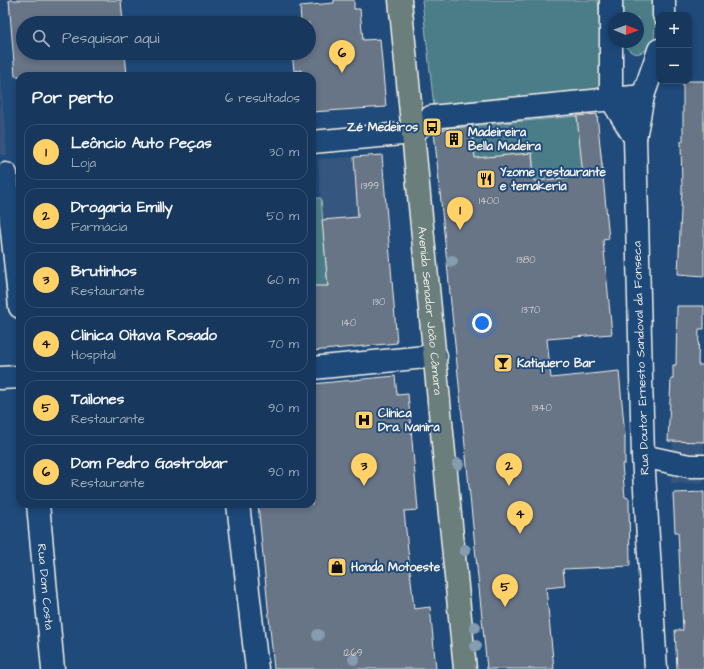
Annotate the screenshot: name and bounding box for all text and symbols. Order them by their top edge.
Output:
north arrow [608,12,644,48]
map controls [656,12,692,84]
button: + [656,12,692,48]
search box [16,16,316,60]
icon: search [30,27,52,49]
text: Pesquisar aqui [62,28,159,49]
pin: 6 [329,40,355,73]
button: − [656,48,692,84]
text: Por perto [32,86,113,110]
text: 6 resultados [225,89,300,107]
bus stop icon: Zé Medeiros [421,116,443,138]
place label: Zé Medeiros [347,119,418,136]
place label: Madeireira Bella Madeira [468,124,542,155]
building icon: Madeireira Bella Madeira [443,128,465,150]
text: Leôncio Auto Peças [71,133,212,154]
text: 1 [45,143,47,161]
text: 30 m [269,143,299,161]
text: Loja [71,154,96,172]
place label: Yzome restaurante e temakeria [499,164,607,195]
restaurant icon: Yzome restaurante e temakeria [475,168,497,190]
house number: 1399 [361,179,379,193]
house number: 1400 [479,194,499,208]
text: Drogaria Emilly [71,197,173,218]
pin: 1 [447,197,473,230]
text: 2 [42,207,50,225]
text: 50 m [266,207,299,225]
text: Farmácia [71,218,127,236]
street label: Avenida Senador João Câmara [414,225,447,396]
street label: Rua Doutor Ernesto Sandoval da Fonseca [628,241,654,475]
house number: 1380 [516,253,536,267]
text: Brutinhos [71,261,137,282]
text: 3 [43,271,49,289]
text: 60 m [267,271,299,289]
text: Restaurante [71,282,145,300]
house number: 130 [373,295,385,309]
house number: 1370 [522,303,540,317]
your location [472,313,492,333]
house number: 140 [342,316,356,330]
text: Clinica Oitava Rosado [71,325,217,346]
text: 4 [42,335,50,353]
text: 70 m [267,335,299,353]
text: Hospital [71,346,116,364]
bar icon: Katiquero Bar [492,352,514,374]
place label: Katiquero Bar [517,355,596,373]
text: Tailones [71,389,124,410]
text: 5 [41,399,51,417]
text: 90 m [268,399,299,417]
house number: 1340 [532,401,552,415]
place label: Clínica Dra. Ivanira [378,405,441,436]
hospital icon: Clínica Dra. Ivanira [353,409,375,431]
text: Restaurante [71,410,145,428]
text: Dom Pedro Gastrobar [71,453,228,474]
pin: 3 [351,453,377,486]
pin: 2 [496,453,522,486]
text: 6 [42,463,50,481]
text: 90 m [268,463,299,481]
text: Restaurante [71,474,145,492]
pin: 4 [507,501,533,534]
street label: Rua Dom Costa [33,543,58,631]
shop icon: Honda Motoeste [326,556,348,578]
place label: Honda Motoeste [351,559,441,576]
pin: 5 [492,574,518,607]
house number: 1269 [344,646,363,660]

